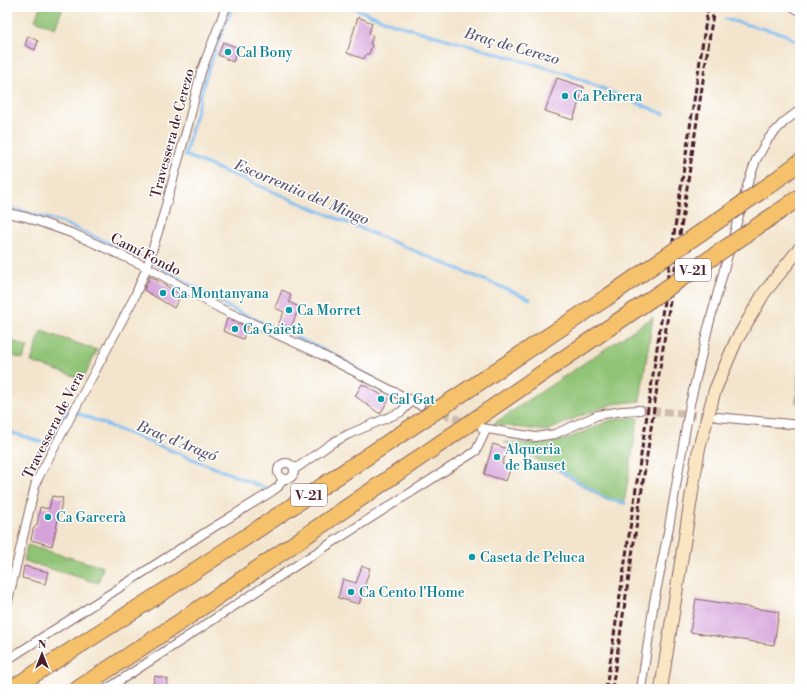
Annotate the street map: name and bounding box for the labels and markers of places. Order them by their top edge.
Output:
place label: Cal Bony [236,44,293,62]
marker: Cal Bony [223,47,233,57]
place label: Ca Pebrera [573,88,643,106]
marker: Ca Pebrera [560,91,570,101]
place label: Ca Montanyana [171,285,270,303]
marker: Ca Montanyana [158,288,168,298]
place label: Ca Morret [297,302,361,320]
marker: Ca Morret [284,305,294,315]
place label: Ca Gaietà [243,321,305,339]
marker: Ca Gaietà [230,324,240,334]
place label: Cal Gat [389,391,435,409]
marker: Cal Gat [376,394,386,404]
place label: Alqueria de Bauset [504,441,566,475]
marker: Alqueria de Bauset [492,452,502,462]
place label: Ca Garcerà [56,509,127,527]
marker: Ca Garcerà [43,512,53,522]
place label: Caseta de Peluca [480,549,586,567]
marker: Caseta de Peluca [467,552,477,562]
place label: Ca Cento l'Home [359,584,465,602]
marker: Ca Cento l'Home [346,587,356,597]

